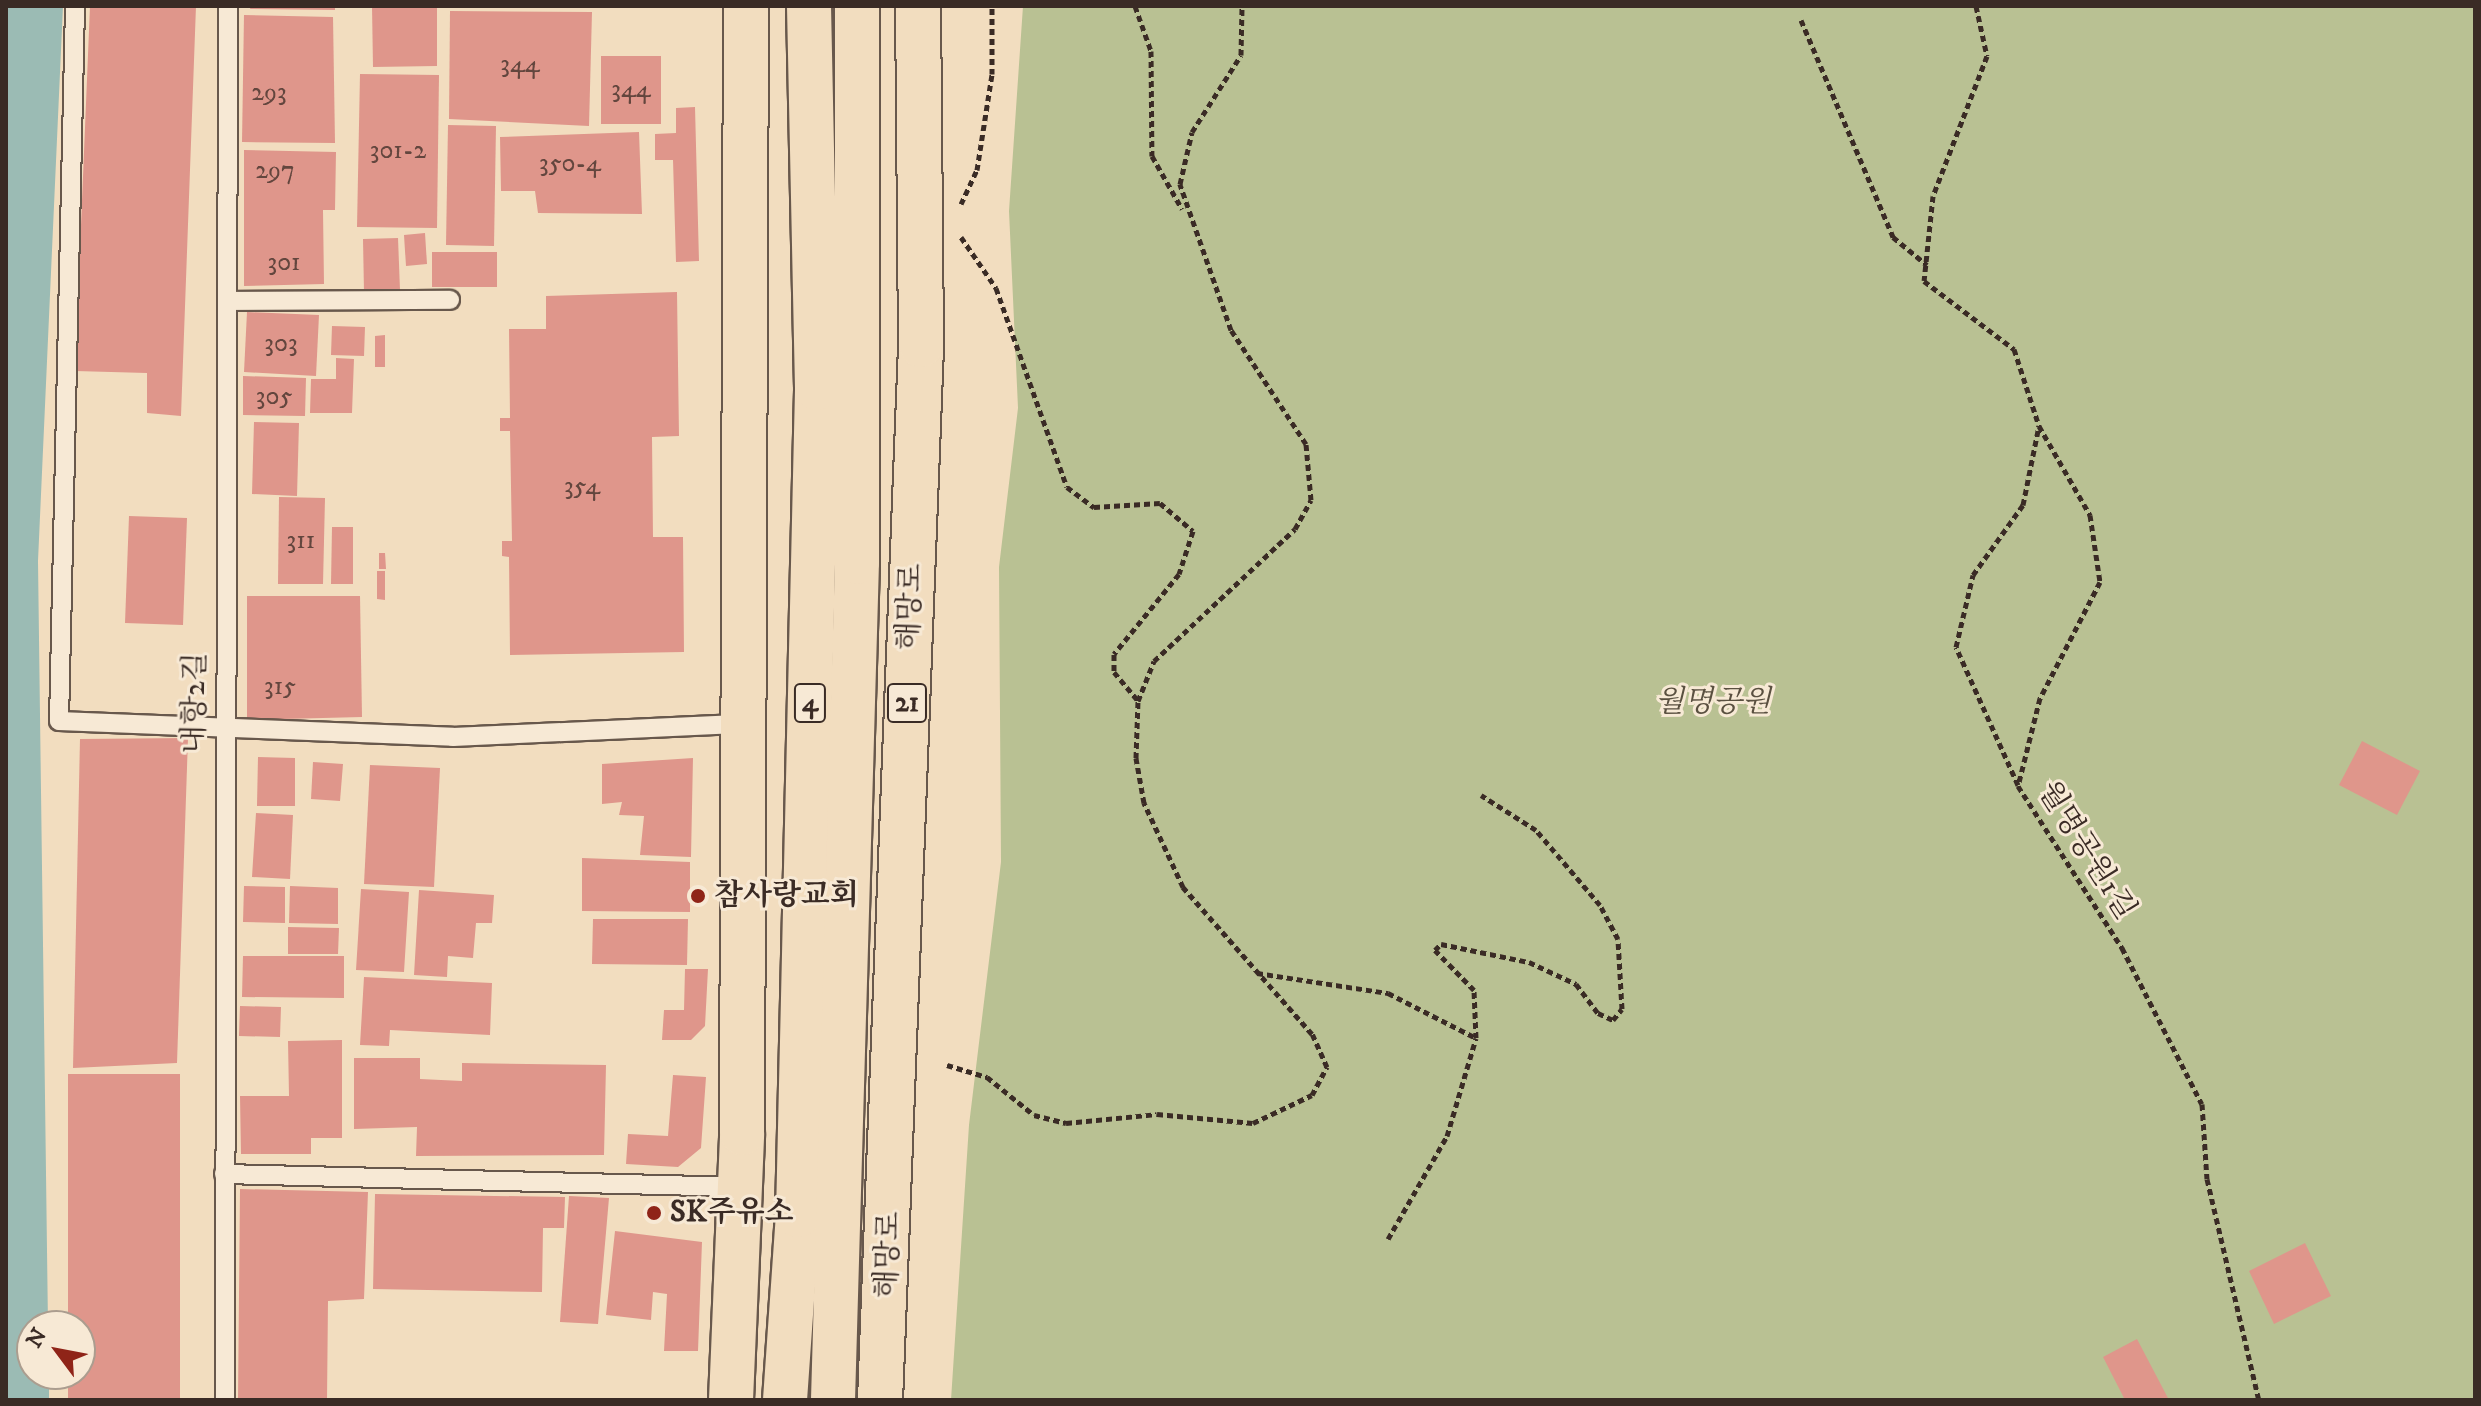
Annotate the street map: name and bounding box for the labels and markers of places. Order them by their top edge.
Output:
place label: 참사랑교회 [714,878,859,914]
marker: 참사랑교회 [689,887,707,905]
place label: SK주유소 [670,1195,794,1231]
marker: SK주유소 [645,1204,663,1222]

